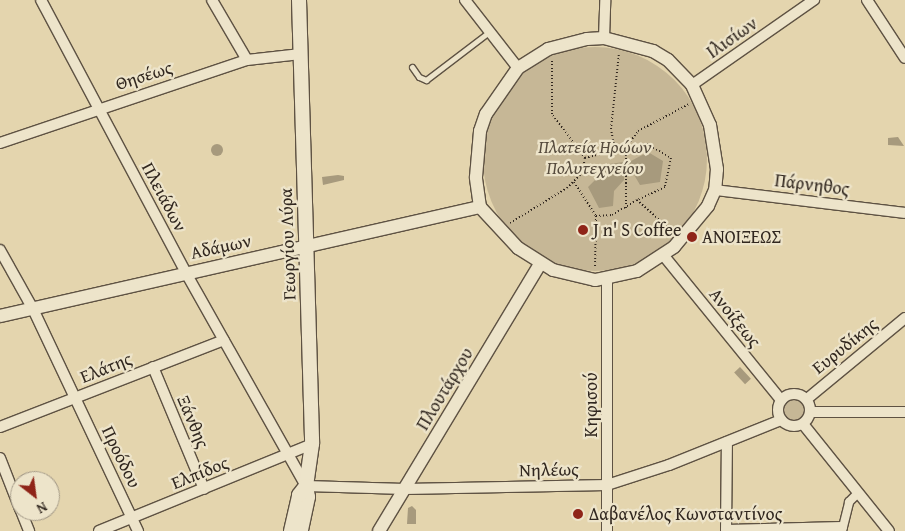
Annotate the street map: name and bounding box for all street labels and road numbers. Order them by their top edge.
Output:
street label: Ιλισίων [702,13,762,63]
street label: Θησέως [113,57,175,95]
street label: Πλειάδων [137,159,191,235]
street label: Πάρνηθος [773,170,851,200]
street label: Γεωργίου Λύρα [275,187,301,301]
street label: Αδάμων [189,230,253,264]
street label: Ανοίξεως [705,284,765,352]
street label: Ευρυδίκης [808,313,882,379]
street label: Πλουτάρχου [412,344,478,434]
street label: Ελάτης [77,348,135,388]
street label: Κηφισού [580,372,602,438]
street label: Ξάνθης [172,392,214,452]
street label: Προόδου [97,423,145,491]
street label: Ελπίδος [168,452,232,494]
street label: Νηλέως [519,459,579,481]

